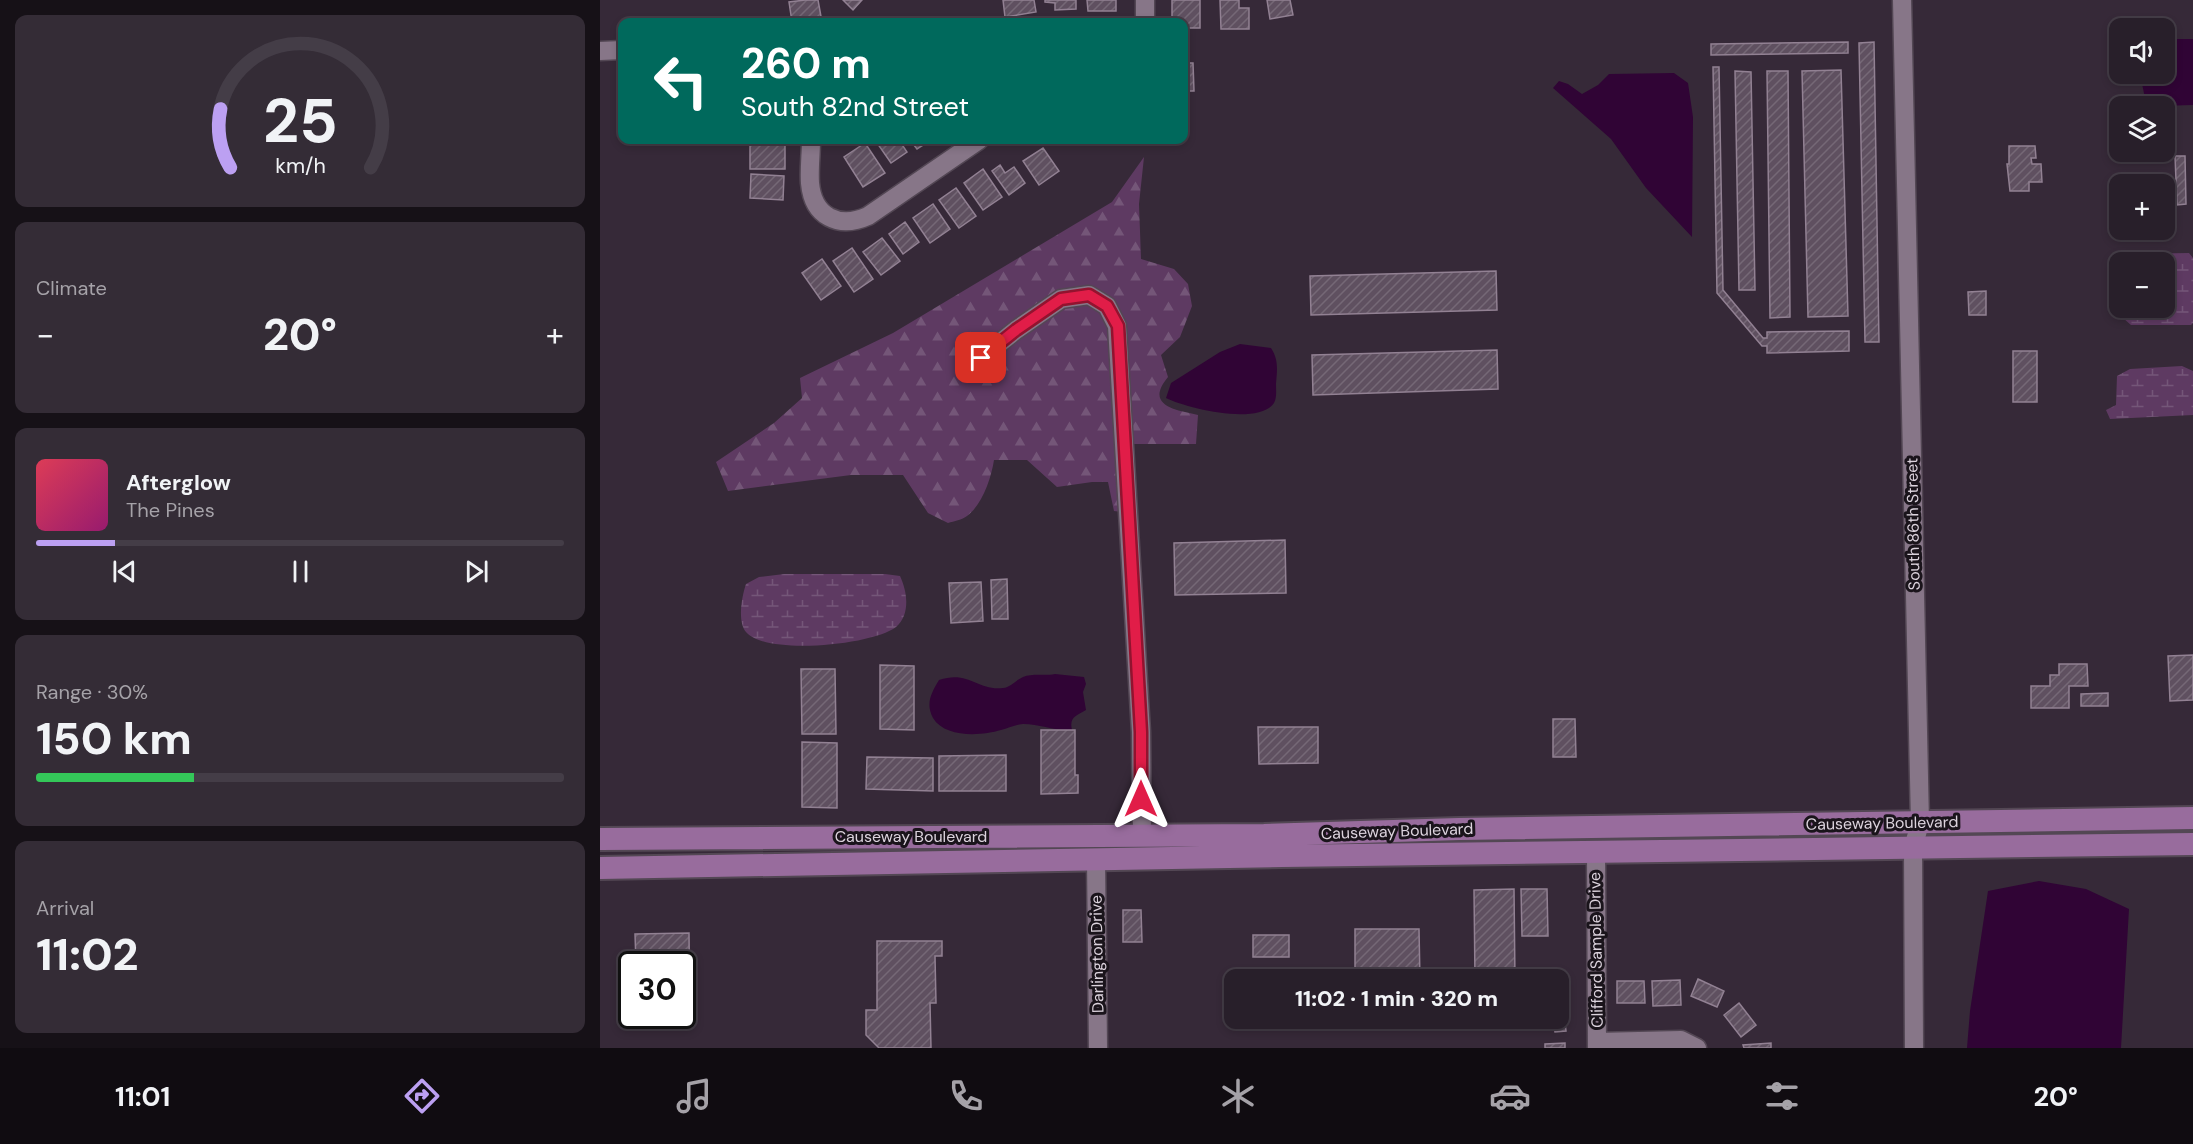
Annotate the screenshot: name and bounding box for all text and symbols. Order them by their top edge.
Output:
map controls [2109,18,2175,318]
button: sound [2109,18,2175,84]
text: 260 m [741,36,871,91]
icon: left [642,42,720,120]
text: 25 [263,80,337,161]
text: South 82nd Street [741,89,969,124]
button: layers [2109,96,2175,162]
text: km/h [275,152,325,180]
button: + [2109,174,2175,240]
button: − [2109,252,2175,318]
text: Climate [36,275,107,301]
text: 20° [263,305,337,364]
text: − [36,313,54,356]
text: + [546,313,564,356]
pin [955,332,1006,383]
icon: arrive [964,341,997,374]
street label: South 86th Street [1901,458,1925,590]
text: Afterglow [126,468,231,497]
text: The Pines [126,497,215,523]
icon: previous [108,555,141,588]
icon: pause [284,555,317,588]
icon: next [460,555,493,588]
text: Range · 30% [36,679,148,705]
text: 150 km [36,709,192,768]
position arrow [1109,767,1173,831]
street label: Causeway Boulevard [1805,811,1959,835]
street label: Causeway Boulevard [1320,818,1474,844]
street label: Causeway Boulevard [835,826,987,847]
street label: Clifford Sample Drive [1584,872,1608,1028]
text: Arrival [36,895,94,921]
street label: Darlington Drive [1085,895,1109,1013]
text: 11:02 [36,925,139,984]
speed limit sign: 30 [618,951,696,1029]
text: 11:02 · 1 min · 320 m [1295,984,1498,1013]
icon: directions [401,1075,443,1117]
icon: music [673,1075,715,1117]
icon: phone [945,1075,987,1117]
icon: climate [1217,1075,1259,1117]
icon: car [1489,1075,1531,1117]
icon: filters [1761,1075,1803,1117]
text: 11:01 [115,1079,170,1114]
text: 20° [2034,1079,2078,1114]

